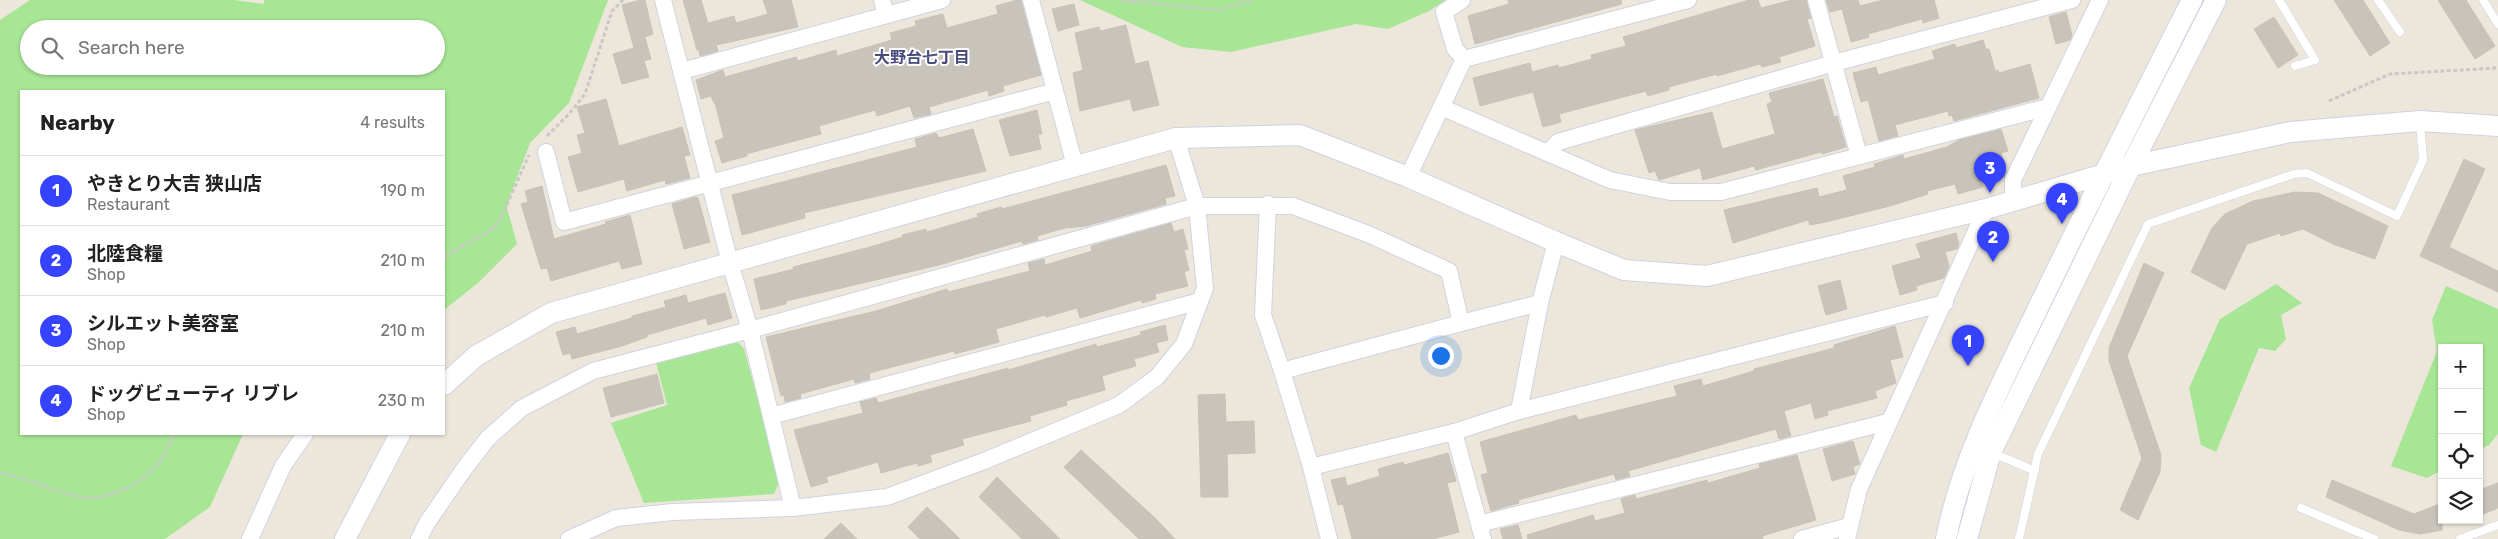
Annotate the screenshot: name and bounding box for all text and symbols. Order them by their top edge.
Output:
search box [20,20,445,75]
icon: search [38,34,66,62]
text: Search here [78,36,185,59]
district label: 大野台七丁目 [874,48,970,67]
text: Nearby [40,110,115,135]
text: 4 results [360,113,425,132]
pin: 3 [1974,152,2006,193]
text: やきとり大吉 狭山店 [87,172,262,195]
text: 1 [52,181,60,200]
text: 190 m [380,181,425,200]
pin: 4 [2046,183,2078,224]
text: Restaurant [87,195,170,214]
pin: 2 [1977,221,2009,262]
text: 北陸食糧 [87,242,163,265]
text: 2 [51,251,61,270]
text: 210 m [380,251,425,270]
text: Shop [87,265,125,284]
text: シルエット美容室 [87,312,239,335]
text: 3 [51,321,61,340]
text: 210 m [380,321,425,340]
pin: 1 [1952,325,1984,366]
text: Shop [87,335,125,354]
your location [1428,343,1454,369]
map controls [2438,344,2483,524]
button: + [2438,344,2483,389]
text: ドッグビューティ リブレ [87,382,299,405]
button: − [2438,389,2483,434]
text: 4 [51,391,61,410]
text: 230 m [378,391,425,410]
text: Shop [87,405,125,424]
button: locate [2438,434,2483,479]
button: layers [2438,479,2483,524]

